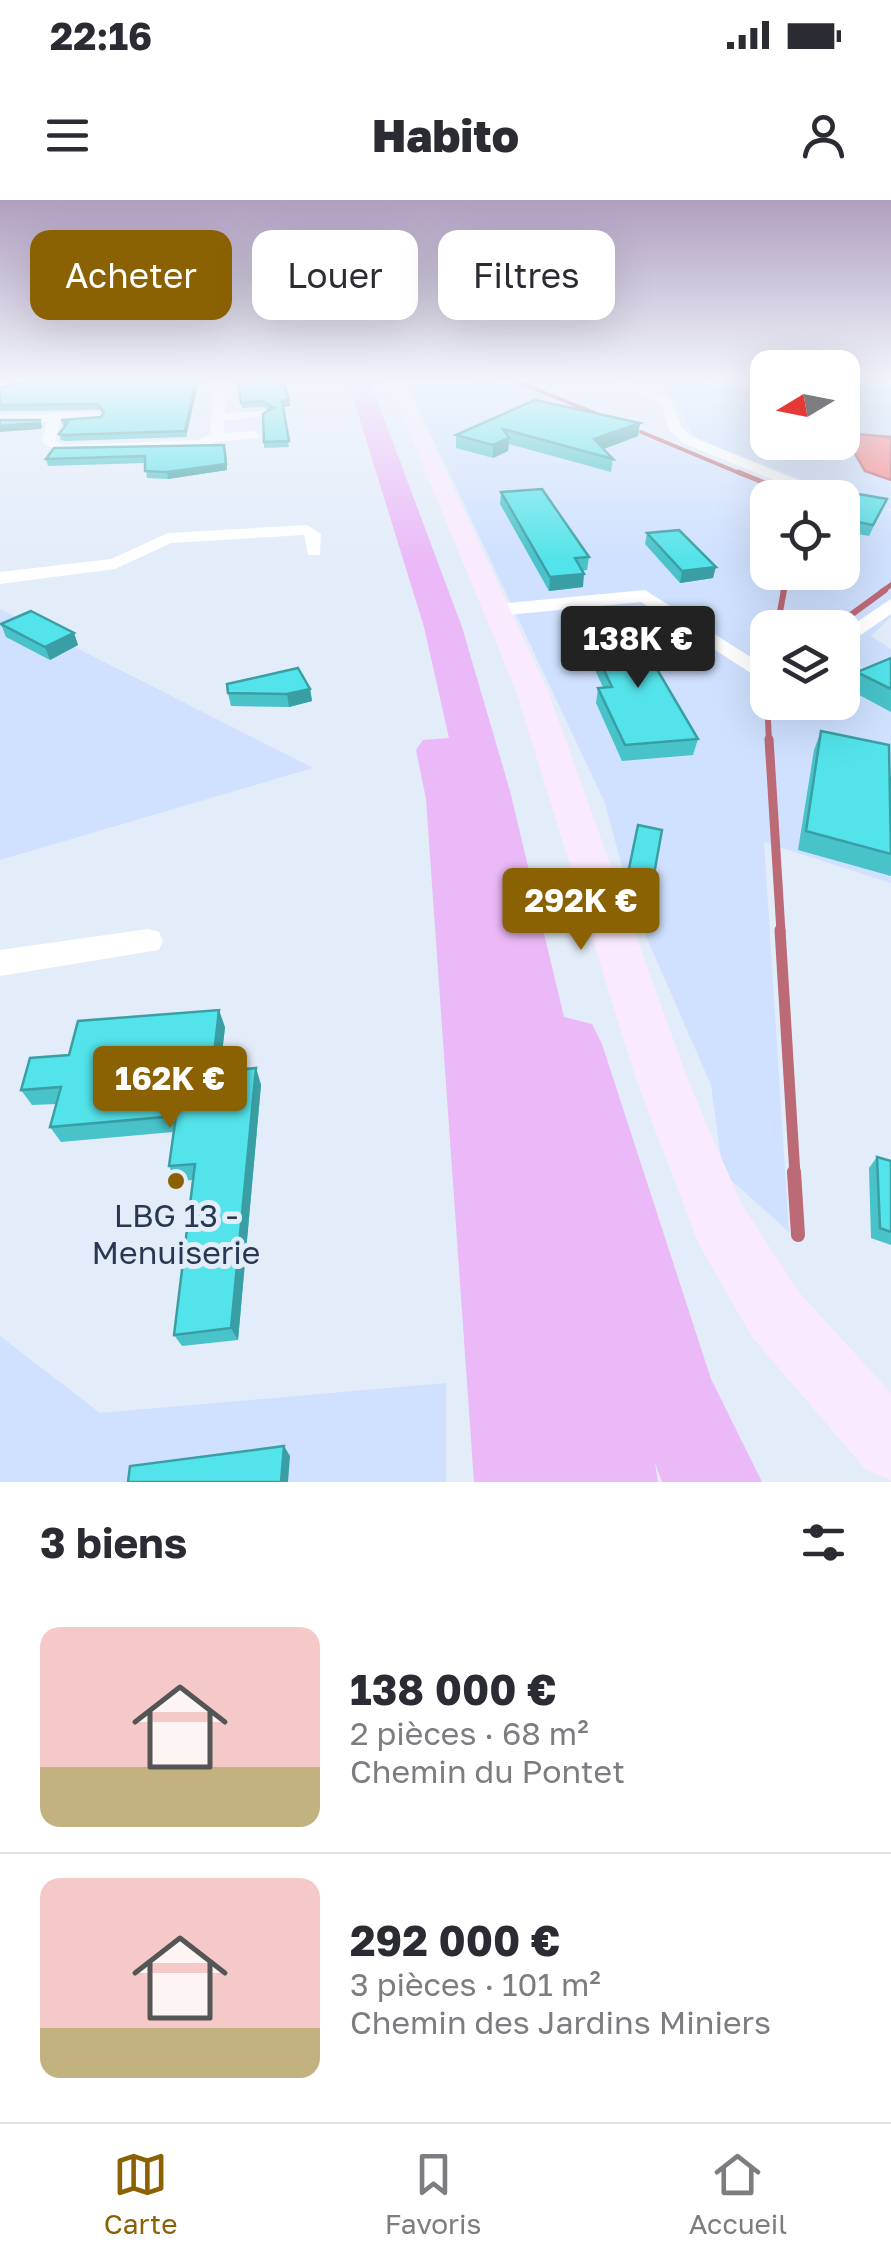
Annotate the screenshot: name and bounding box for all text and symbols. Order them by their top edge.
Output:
text: 22:16 [50,13,152,58]
icon: menu [40,108,95,163]
text: Habito [372,108,519,162]
icon: person [796,108,851,163]
chip: Acheter [30,230,232,320]
chip: Louer [252,230,418,320]
chip: Filtres [438,230,615,320]
north arrow [750,350,860,460]
map controls [750,350,860,720]
button: locate [750,480,860,590]
pin: 138K € [557,606,719,691]
button: layers [750,610,860,720]
text: 138K € [583,619,693,657]
pin: 292K € [500,868,662,953]
text: 292K € [524,881,638,919]
pin: 162K € [89,1046,251,1131]
text: 162K € [115,1059,225,1097]
marker: LBG 13 - Menuiserie [165,1170,187,1192]
place label: LBG 13 - Menuiserie [92,1196,260,1271]
icon: filters [796,1515,851,1570]
text: 3 biens [40,1517,187,1567]
text: 138 000 € [350,1664,557,1714]
icon: home [120,1667,240,1787]
text: 2 pièces · 68 m² [350,1714,589,1752]
text: Chemin du Pontet [350,1752,625,1790]
text: 292 000 € [350,1915,560,1965]
icon: home [120,1918,240,2038]
text: 3 pièces · 101 m² [350,1965,601,2003]
text: Chemin des Jardins Miniers [350,2003,771,2041]
tab: Carte [104,2147,177,2240]
tab: Favoris [385,2147,481,2240]
tab: Accueil [689,2147,787,2240]

